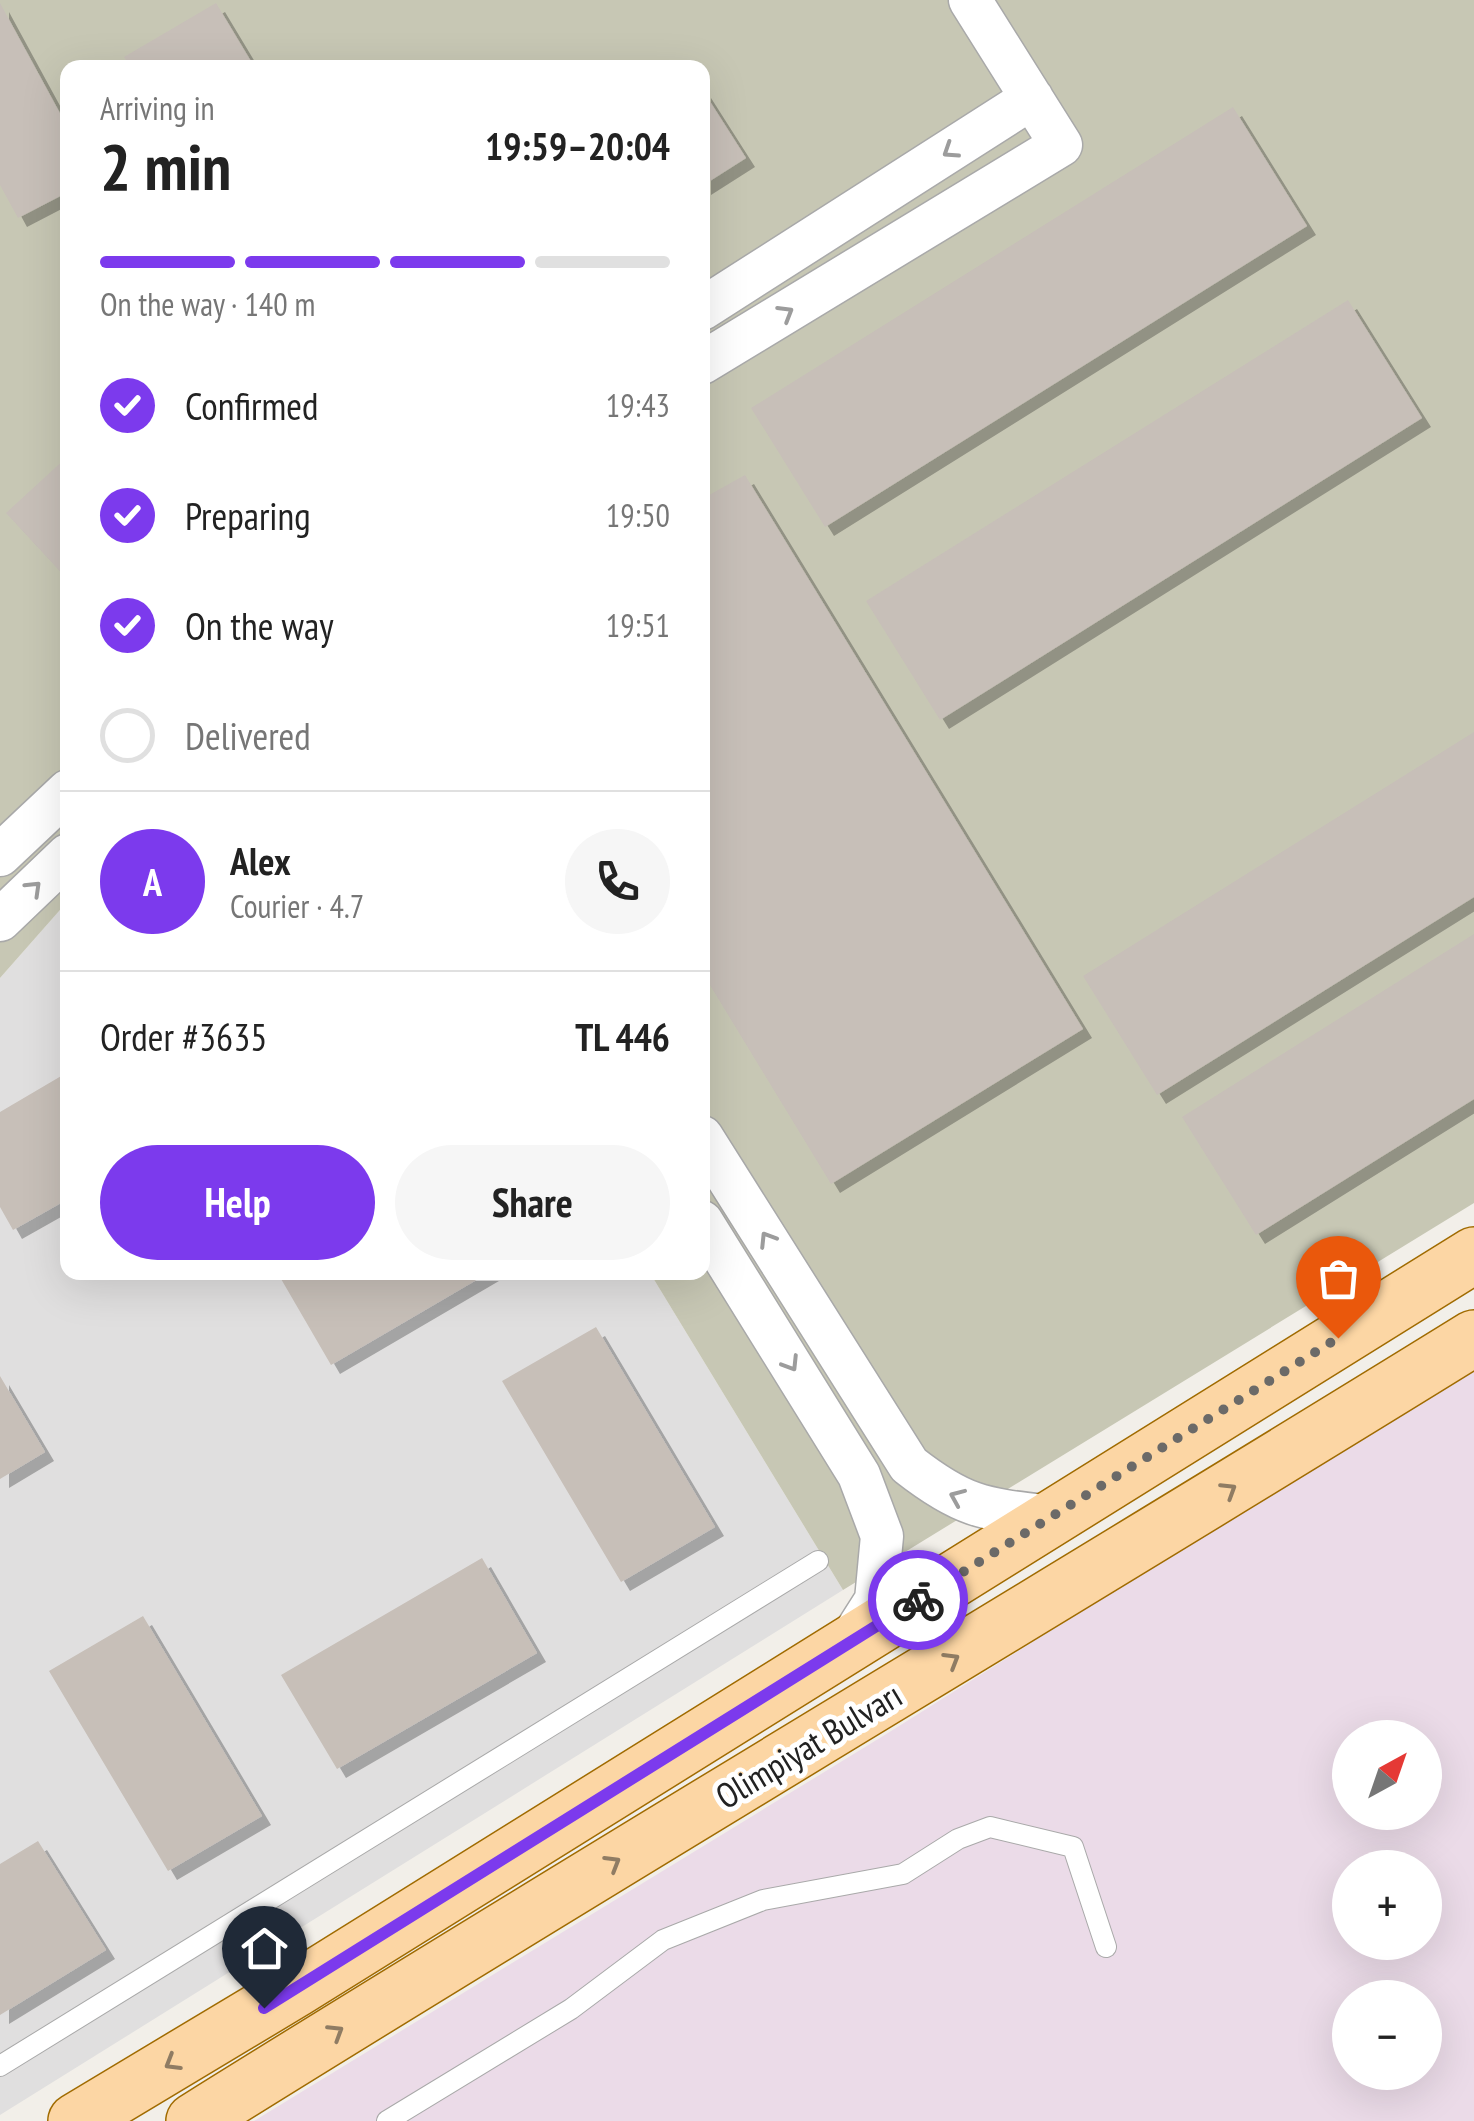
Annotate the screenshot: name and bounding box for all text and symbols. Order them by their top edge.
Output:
text: Arriving in [100,87,215,129]
text: 19:59–20:04 [485,121,670,170]
text: 2 min [100,124,231,208]
one-way arrow [942,138,960,157]
text: On the way · 140 m [100,283,315,325]
one-way arrow [775,306,793,325]
icon: check [100,378,155,433]
text: Confirmed [185,381,318,430]
text: 19:43 [606,384,670,426]
icon: check [100,488,155,543]
text: Preparing [185,491,311,540]
text: 19:50 [606,494,670,536]
icon: check [100,598,155,653]
text: On the way [185,601,333,650]
text: 19:51 [606,604,670,646]
text: Delivered [185,711,311,760]
button: phone [565,829,670,934]
text: Alex [230,836,291,885]
text: A [143,857,162,906]
one-way arrow [22,882,40,900]
text: Courier · 4.7 [230,885,364,927]
text: Order #3635 [100,1012,267,1061]
text: TL 446 [575,1012,670,1061]
button: Help [100,1145,375,1260]
button: Share [395,1145,670,1260]
one-way arrow [760,1232,779,1250]
pin [1296,1236,1381,1339]
icon: bag [1311,1251,1366,1306]
one-way arrow [778,1353,797,1371]
one-way arrow [1218,1483,1236,1502]
one-way arrow [950,1489,968,1509]
courier [868,1550,968,1650]
icon: bike [891,1573,946,1628]
one-way arrow [941,1653,959,1672]
street label: Olimpiyat Bulvarı [707,1672,910,1819]
north arrow [1332,1720,1442,1830]
map controls [1332,1720,1442,2090]
button: + [1332,1850,1442,1960]
one-way arrow [602,1856,620,1875]
pin [222,1906,307,2009]
icon: home [237,1921,292,1976]
button: − [1332,1980,1442,2090]
one-way arrow [325,2026,343,2045]
one-way arrow [165,2051,183,2070]

